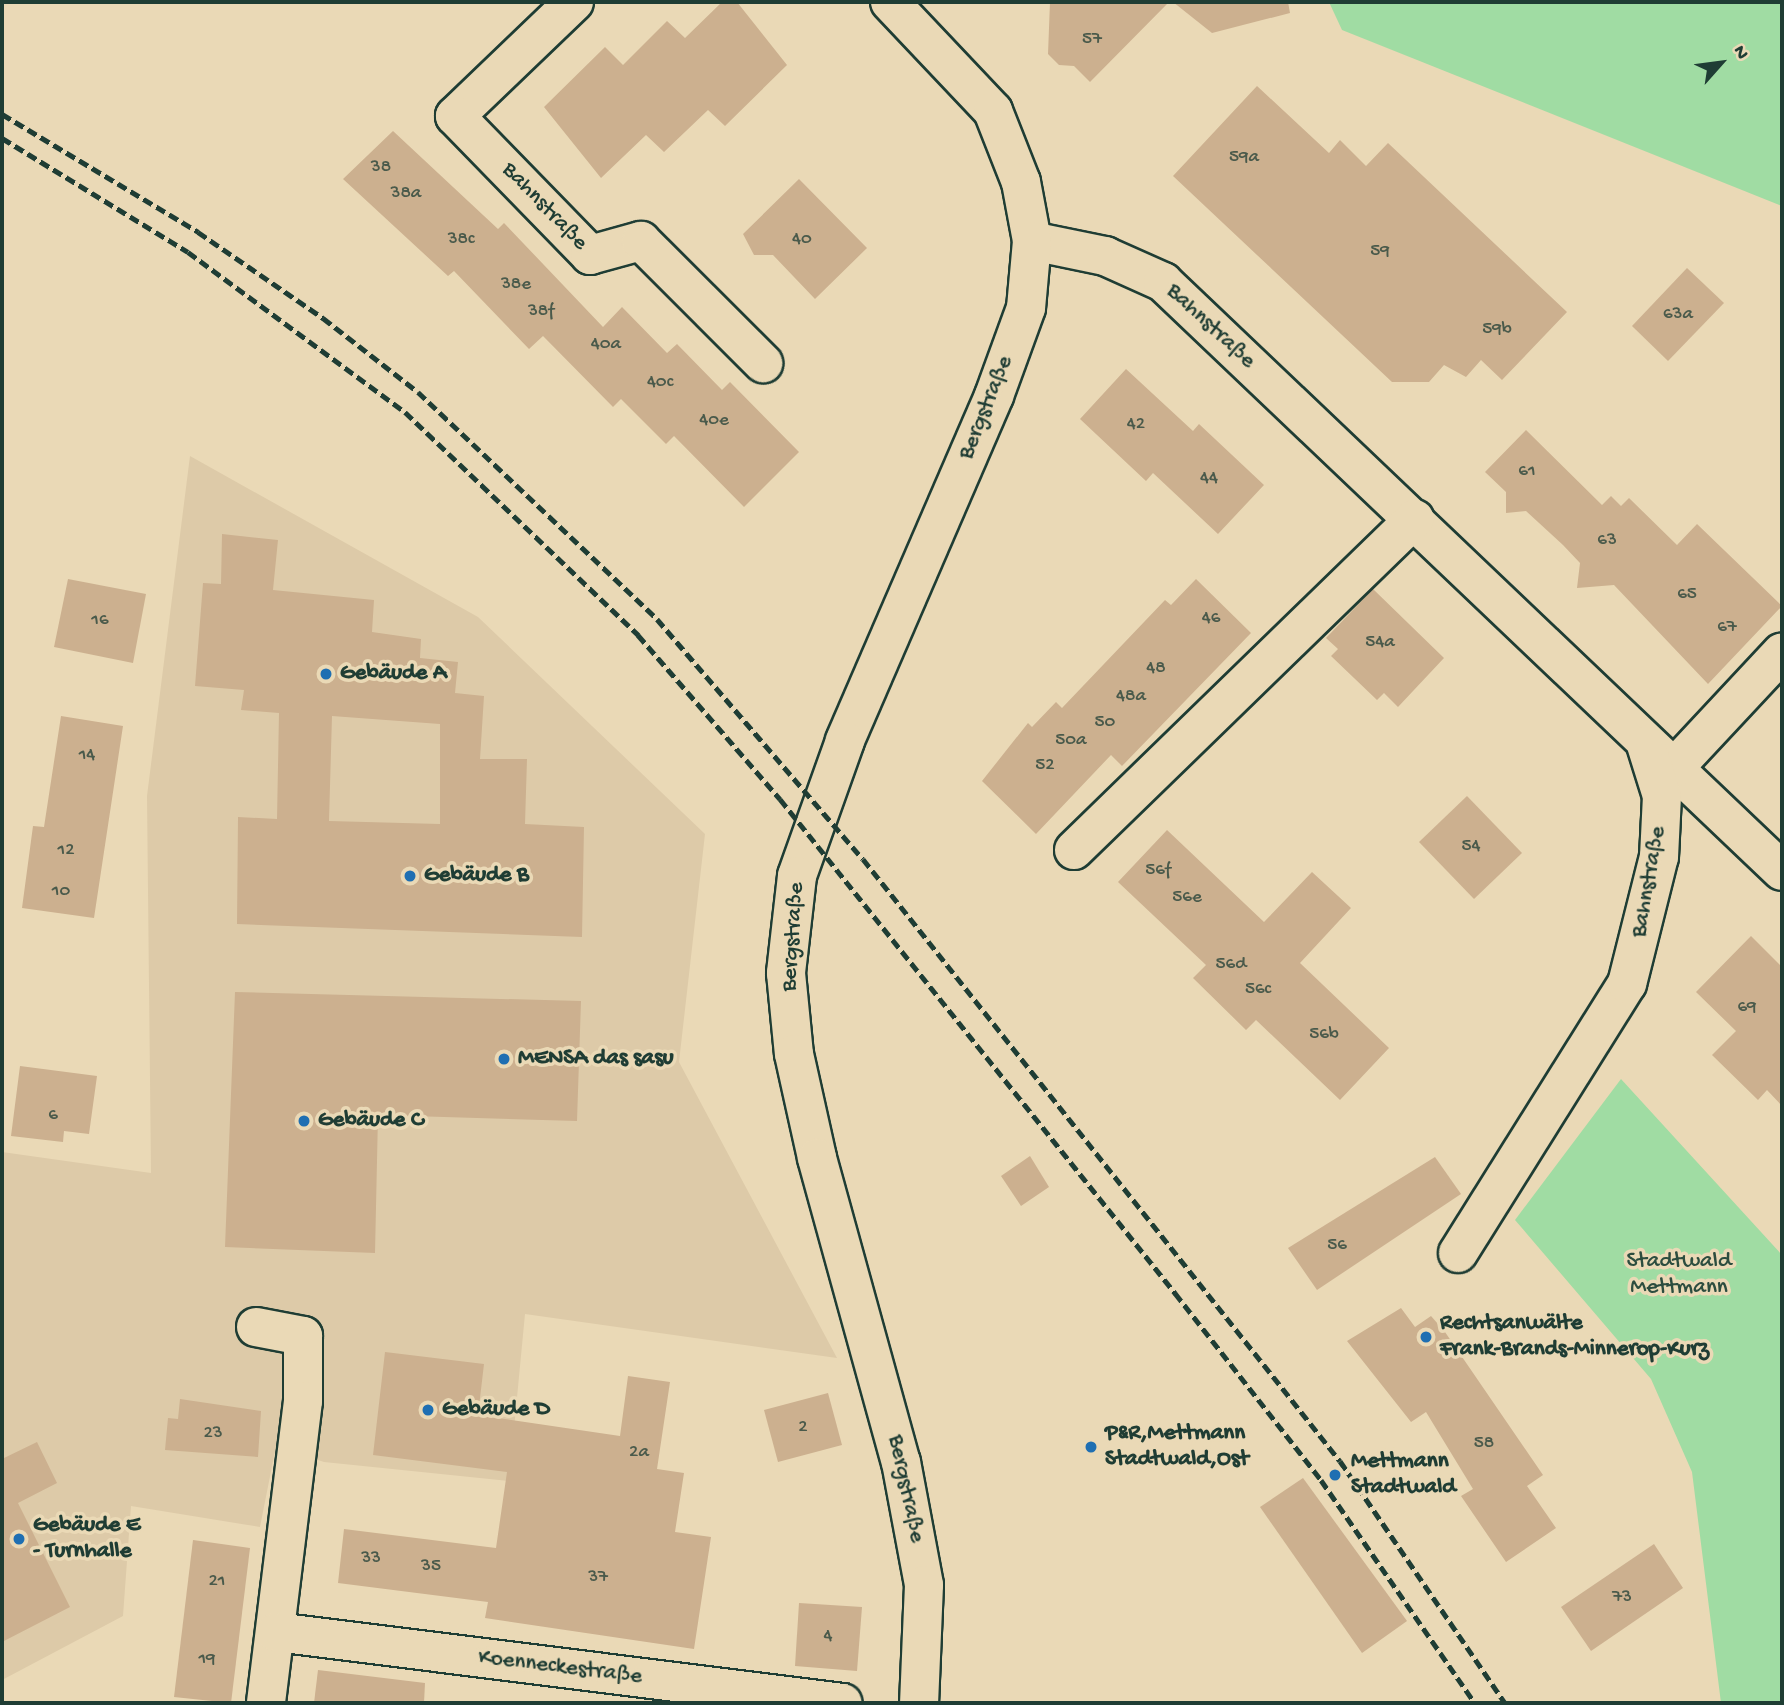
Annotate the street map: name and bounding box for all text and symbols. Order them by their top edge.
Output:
north arrow [1686,28,1756,98]
house number: 57 [1082,29,1102,51]
text: N [1727,42,1753,64]
house number: 59a [1229,147,1259,169]
house number: 38 [371,157,391,179]
street label: Bahnstraße [495,157,593,257]
house number: 38a [391,183,421,205]
house number: 38c [448,229,474,251]
house number: 40 [792,229,812,251]
house number: 59 [1370,241,1390,263]
house number: 38e [501,274,531,296]
street label: Bahnstraße [1159,279,1261,375]
house number: 38f [528,301,554,323]
house number: 63a [1663,304,1693,326]
house number: 59b [1482,319,1512,341]
house number: 40a [591,334,621,356]
street label: Bergstraße [954,352,1020,464]
house number: 40c [647,372,673,394]
house number: 40e [699,410,729,432]
house number: 42 [1127,414,1145,436]
house number: 61 [1518,461,1536,483]
house number: 44 [1200,468,1218,490]
house number: 63 [1597,530,1617,552]
house number: 65 [1677,584,1697,606]
house number: 46 [1202,608,1220,630]
house number: 16 [91,610,109,632]
house number: 67 [1717,617,1737,639]
house number: 54a [1365,632,1395,654]
house number: 48 [1146,658,1166,680]
place label: Gebäude A [340,660,446,688]
marker: Gebäude A [318,666,334,682]
house number: 48a [1116,686,1146,708]
house number: 50 [1095,712,1115,734]
house number: 50a [1055,730,1087,752]
house number: 14 [79,745,95,767]
house number: 52 [1035,755,1055,777]
street label: Bahnstraße [1627,824,1673,940]
house number: 54 [1462,836,1480,858]
house number: 12 [58,840,74,862]
house number: 56f [1145,860,1171,882]
place label: Gebäude B [424,862,529,890]
marker: Gebäude B [402,868,418,884]
house number: 10 [52,881,70,903]
street label: Bergstraße [776,881,812,993]
house number: 56e [1172,887,1202,909]
house number: 56d [1216,954,1246,976]
house number: 56c [1245,979,1271,1001]
house number: 69 [1737,997,1757,1019]
house number: 56b [1309,1024,1339,1046]
place label: MENSA das sasu [518,1045,674,1073]
marker: MENSA das sasu [496,1051,512,1067]
house number: 6 [48,1105,58,1127]
place label: Gebäude C [318,1107,423,1135]
marker: Gebäude C [296,1113,312,1129]
house number: 56 [1327,1235,1347,1257]
park label: Stadtwald Mettmann [1627,1248,1731,1302]
place label: Rechtsanwälte Frank-Brands-Minnerop-Kurz [1440,1310,1709,1364]
marker: Rechtsanwälte Frank-Brands-Minnerop-Kurz [1418,1329,1434,1345]
place label: Gebäude D [442,1396,550,1424]
marker: Gebäude D [420,1402,436,1418]
house number: 2 [798,1417,808,1439]
place label: P&R,Mettmann Stadtwald,Ost [1105,1420,1249,1474]
house number: 23 [203,1423,223,1445]
street label: Bergstraße [880,1433,930,1545]
house number: 58 [1474,1433,1494,1455]
marker: P&R,Mettmann Stadtwald,Ost [1083,1439,1099,1455]
house number: 2a [629,1442,649,1464]
place label: Mettmann Stadtwald [1351,1448,1456,1502]
marker: Mettmann Stadtwald [1325,1465,1345,1485]
place label: Gebäude E - Turnhalle [33,1512,140,1566]
marker: Gebäude E - Turnhalle [11,1531,27,1547]
house number: 33 [361,1548,381,1570]
house number: 35 [421,1556,441,1578]
house number: 37 [588,1567,608,1589]
house number: 21 [209,1571,225,1593]
house number: 73 [1612,1587,1632,1609]
house number: 4 [824,1626,832,1648]
street label: Koenneckestraße [477,1644,643,1692]
house number: 19 [198,1649,216,1671]

